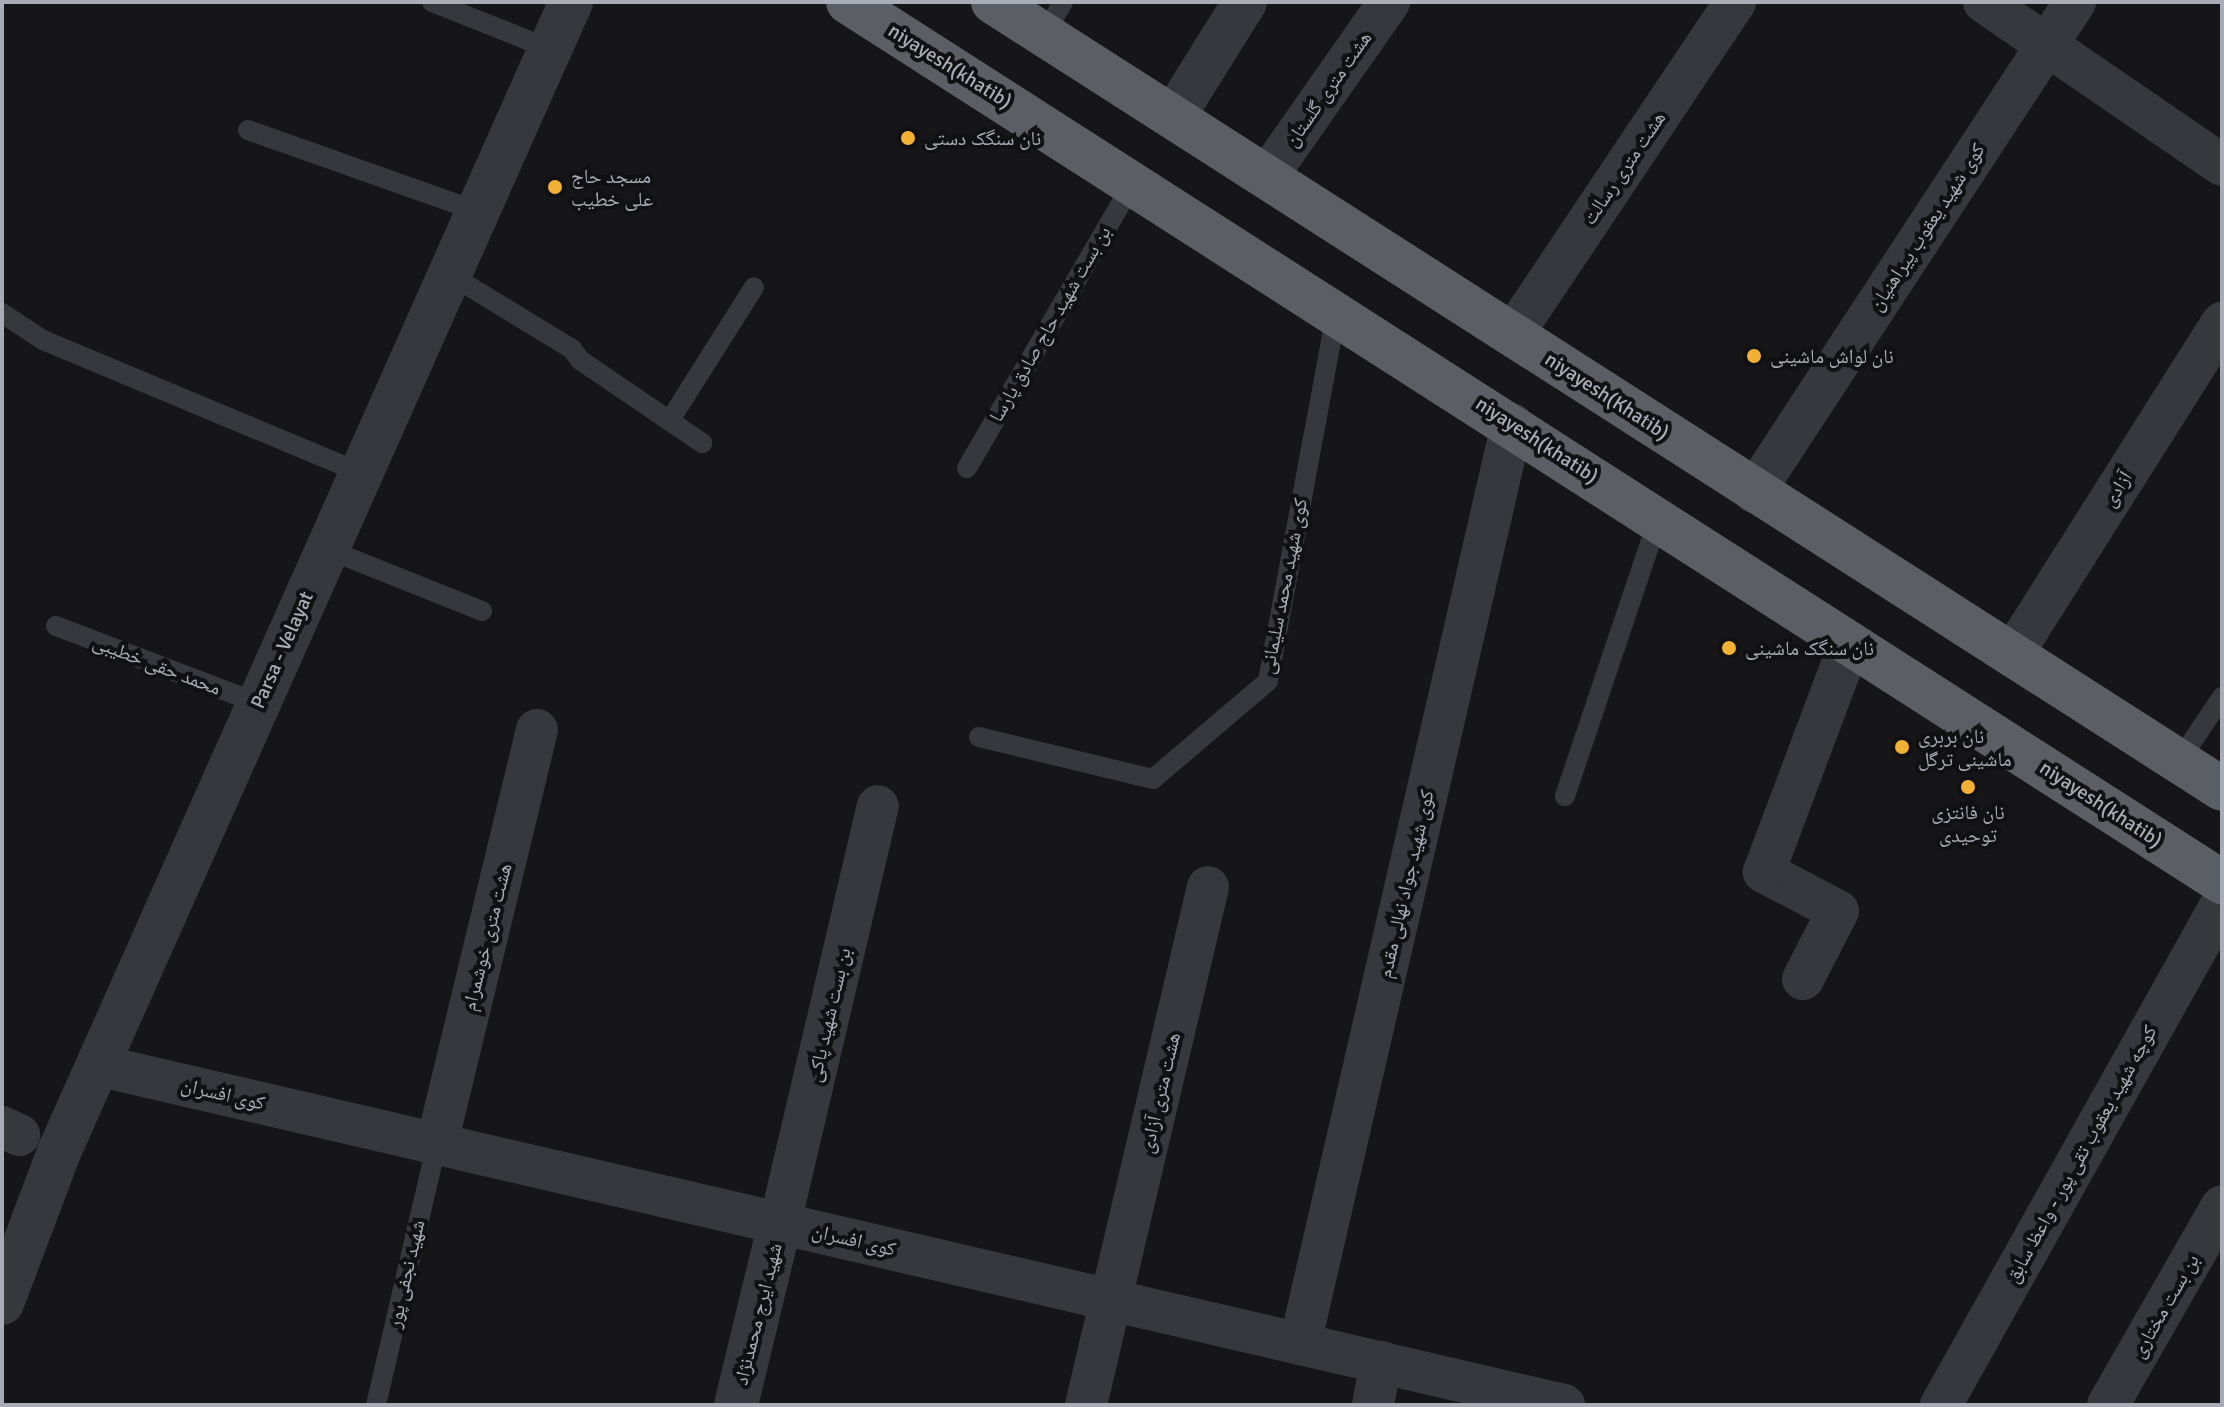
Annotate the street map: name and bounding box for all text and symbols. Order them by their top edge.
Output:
street label: niyayesh(khatib) [884,18,1016,114]
street label: هشت متری گلستان [1279,27,1377,151]
street label: هشت متری رسالت [1577,107,1671,229]
place label: نان سنگک دستی [924,126,1041,150]
marker: نان سنگک دستی [899,129,917,147]
street label: کوی شهید یعقوب پیراهنیان [1864,139,1990,315]
place label: مسجد حاج علی خطیب [571,164,653,211]
marker: مسجد حاج علی خطیب [546,178,564,196]
street label: بن بست شهید حاج صادق پارسا [984,222,1116,426]
place label: نان لواش ماشینی [1770,344,1894,368]
street label: niyayesh(Khatib) [1540,347,1674,445]
marker: نان لواش ماشینی [1745,347,1763,365]
street label: niyayesh(khatib) [1471,392,1603,488]
street label: آزادی [2097,467,2137,511]
street label: کوی شهید محمد سلیمانی [1255,496,1313,676]
street label: Parsa - Velayat [246,588,318,712]
street label: محمد حقی خطیبی [90,630,224,700]
place label: نان سنگک ماشینی [1745,636,1874,660]
marker: نان سنگک ماشینی [1720,639,1738,657]
place label: نان بربری ماشینی ترگل [1918,724,2012,771]
marker: نان بربری ماشینی ترگل [1893,738,1911,756]
street label: niyayesh(khatib) [2035,756,2167,852]
marker: نان فانتزی توحیدی [1959,778,1977,796]
street label: کوی شهید جواد نهالی مقدم [1373,788,1439,980]
place label: نان فانتزی توحیدی [1931,800,2005,847]
street label: هشت متری خوشمرام [457,861,517,1013]
street label: بن بست شهید پاکى [802,946,856,1084]
street label: کوچه شهید یعقوب تقی پور - واعظ سابق [2000,1021,2162,1287]
street label: هشت متری آزادی [1134,1030,1186,1156]
street label: کوی افسران [179,1073,267,1115]
street label: شهید نجفی پور [382,1217,430,1331]
street label: کوی افسران [810,1219,898,1261]
street label: شهید ایرج محمدنژاد [729,1241,787,1387]
street label: بن بست مختاری [2126,1250,2204,1362]

